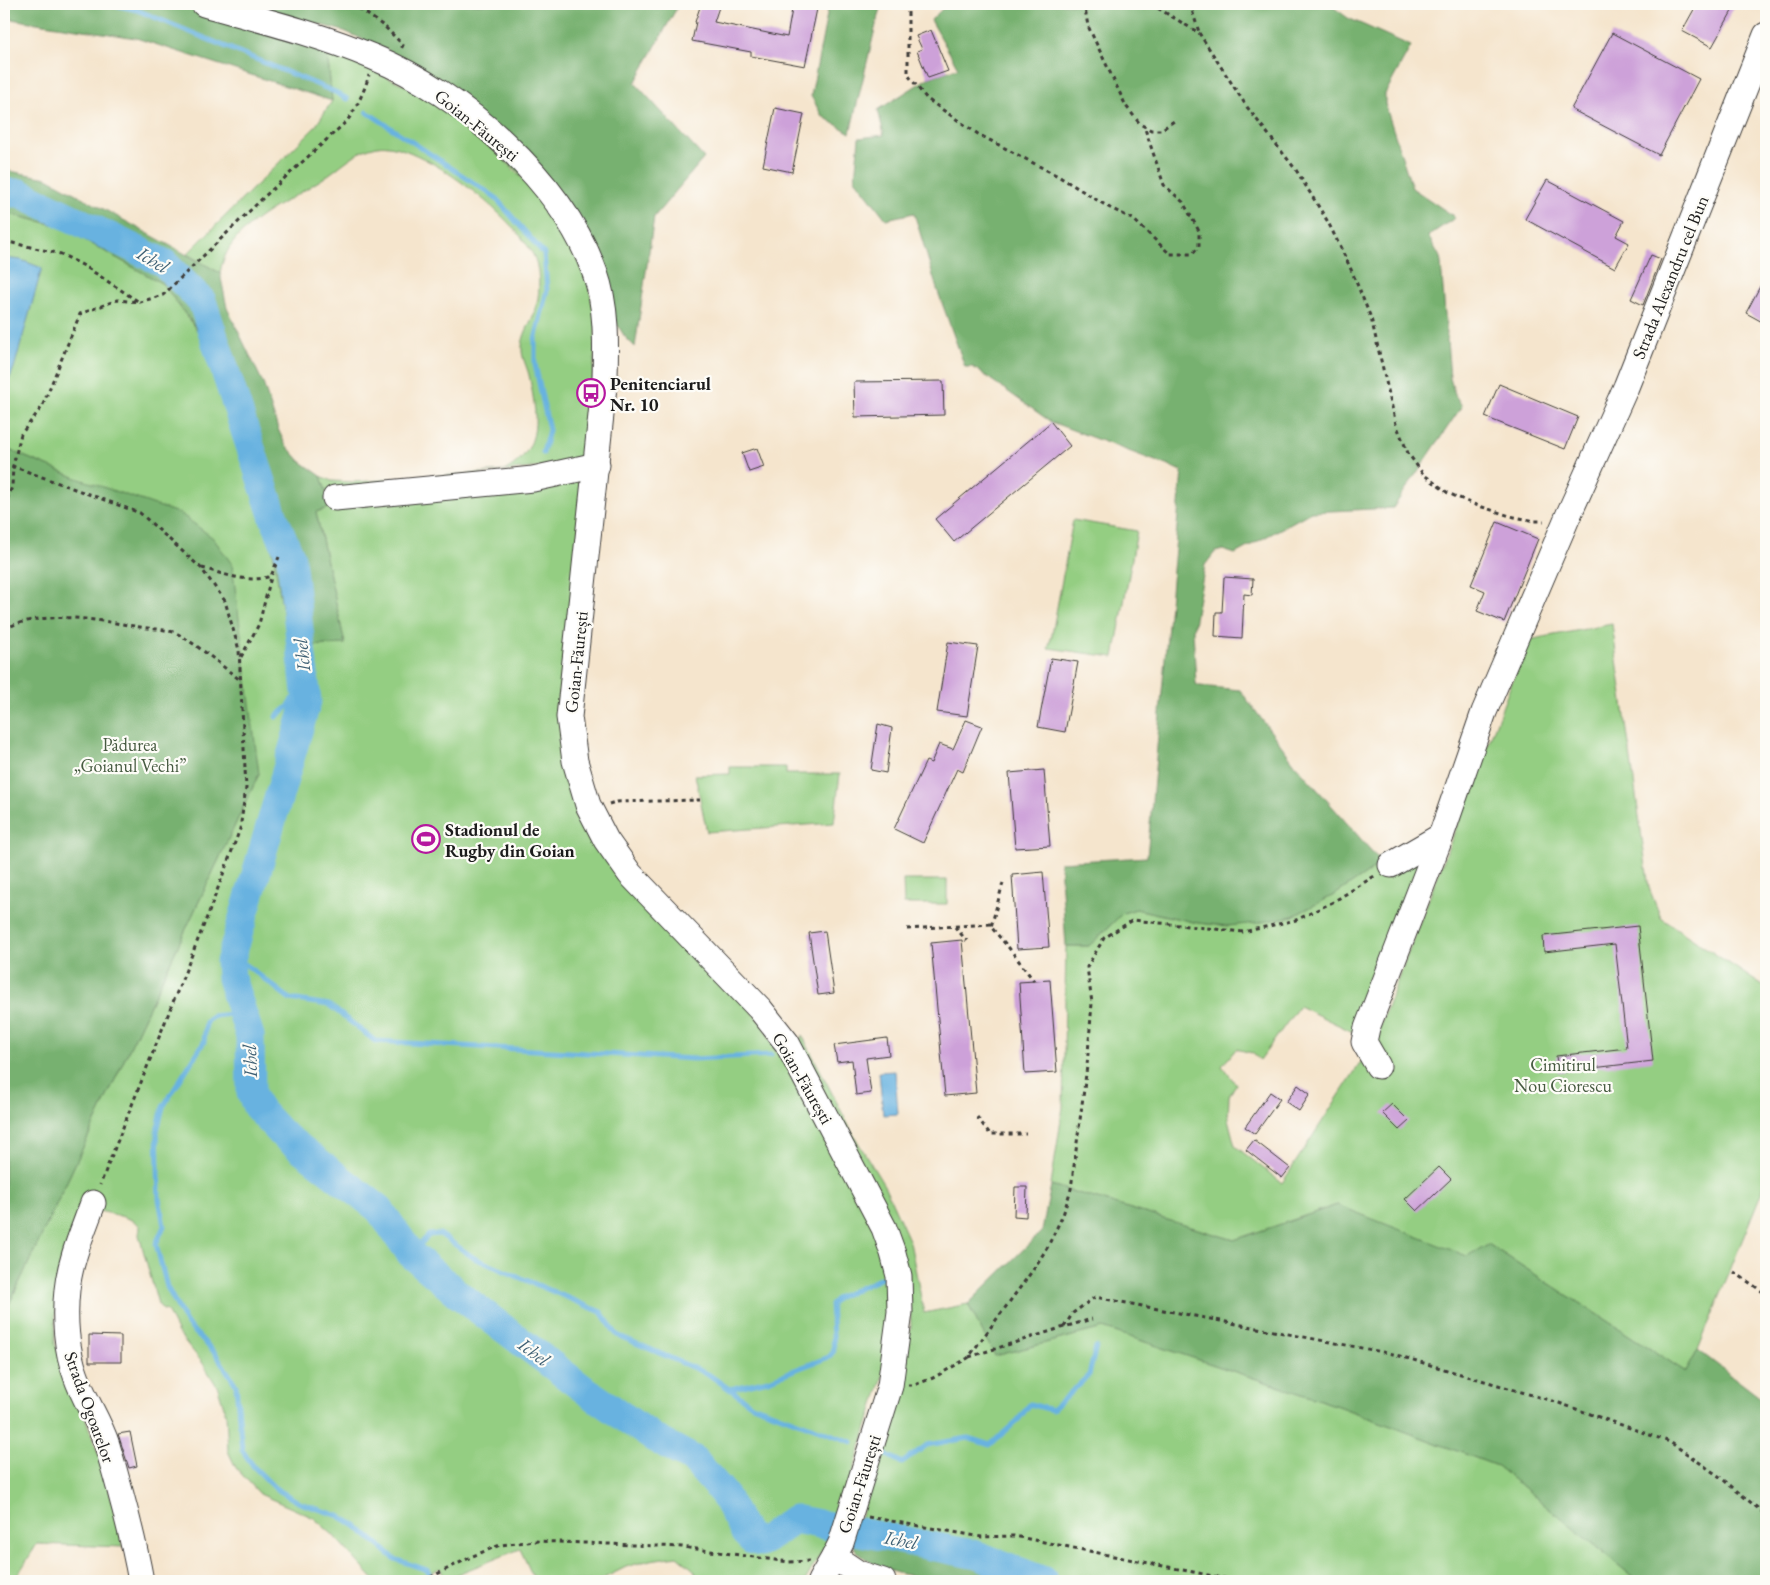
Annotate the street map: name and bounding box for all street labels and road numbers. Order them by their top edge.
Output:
street label: Goian-Făurești [430,84,524,167]
street label: Strada Alexandru cel Bun [1627,191,1714,362]
street label: Goian-Făurești [559,609,593,714]
street label: Goian-Făurești [767,1028,839,1129]
street label: Strada Ogoarelor [59,1348,121,1466]
street label: Goian-Făurești [832,1431,886,1536]

